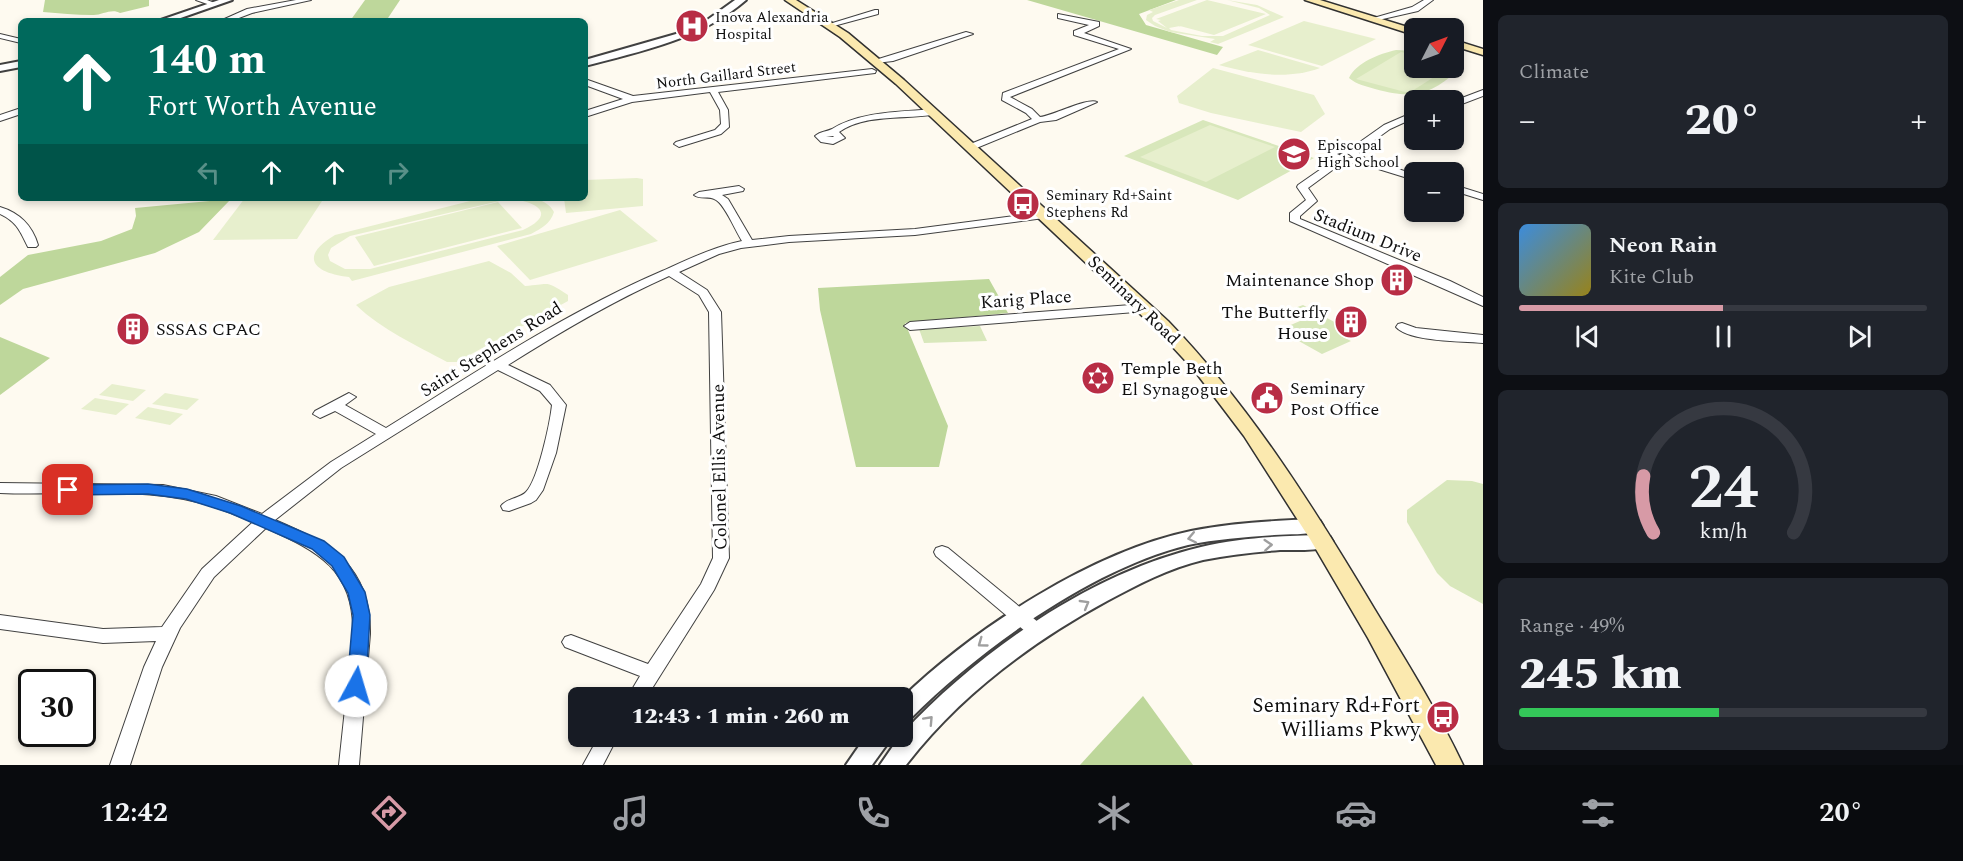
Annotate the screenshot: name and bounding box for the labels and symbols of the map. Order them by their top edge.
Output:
place label: Inova Alexandria Hospital [715,6,829,46]
hospital icon: Inova Alexandria Hospital [674,8,710,44]
north arrow [1404,18,1464,78]
street label: North Gaillard Street [655,55,797,96]
place label: Episcopal High School [1317,134,1399,174]
school or university icon: Episcopal High School [1276,136,1312,172]
place label: Seminary Rd+Saint Stephens Rd [1046,184,1172,224]
bus stop icon: Seminary Rd+Saint Stephens Rd [1005,186,1041,222]
street label: Stadium Drive [1310,201,1426,269]
street label: Seminary Road [1081,249,1186,352]
building icon: Maintenance Shop [1379,262,1415,298]
place label: Maintenance Shop [1225,267,1374,294]
street label: Karig Place [980,283,1073,316]
street label: Saint Stephens Road [415,295,568,404]
place label: The Butterfly House [1221,299,1329,347]
building icon: The Butterfly House [1333,304,1369,340]
building icon: SSSAS CPAC [115,311,151,347]
place label: SSSAS CPAC [156,316,261,343]
place label: Temple Beth El Synagogue [1121,355,1228,403]
synagogue icon: Temple Beth El Synagogue [1080,360,1116,396]
place label: Seminary Post Office [1290,375,1379,423]
public building icon: Seminary Post Office [1249,380,1285,416]
street label: Colonel Ellis Avenue [705,384,734,550]
pin [42,464,93,515]
one-way arrow [1188,531,1198,544]
one-way arrow [1264,539,1273,552]
one-way arrow [1079,600,1089,611]
one-way arrow [977,636,988,647]
position arrow [324,654,388,718]
speed limit sign: 30 [18,669,96,747]
place label: Seminary Rd+Fort Williams Pkwy [1252,690,1421,746]
bus stop icon: Seminary Rd+Fort Williams Pkwy [1425,699,1461,735]
one-way arrow [922,716,933,727]

